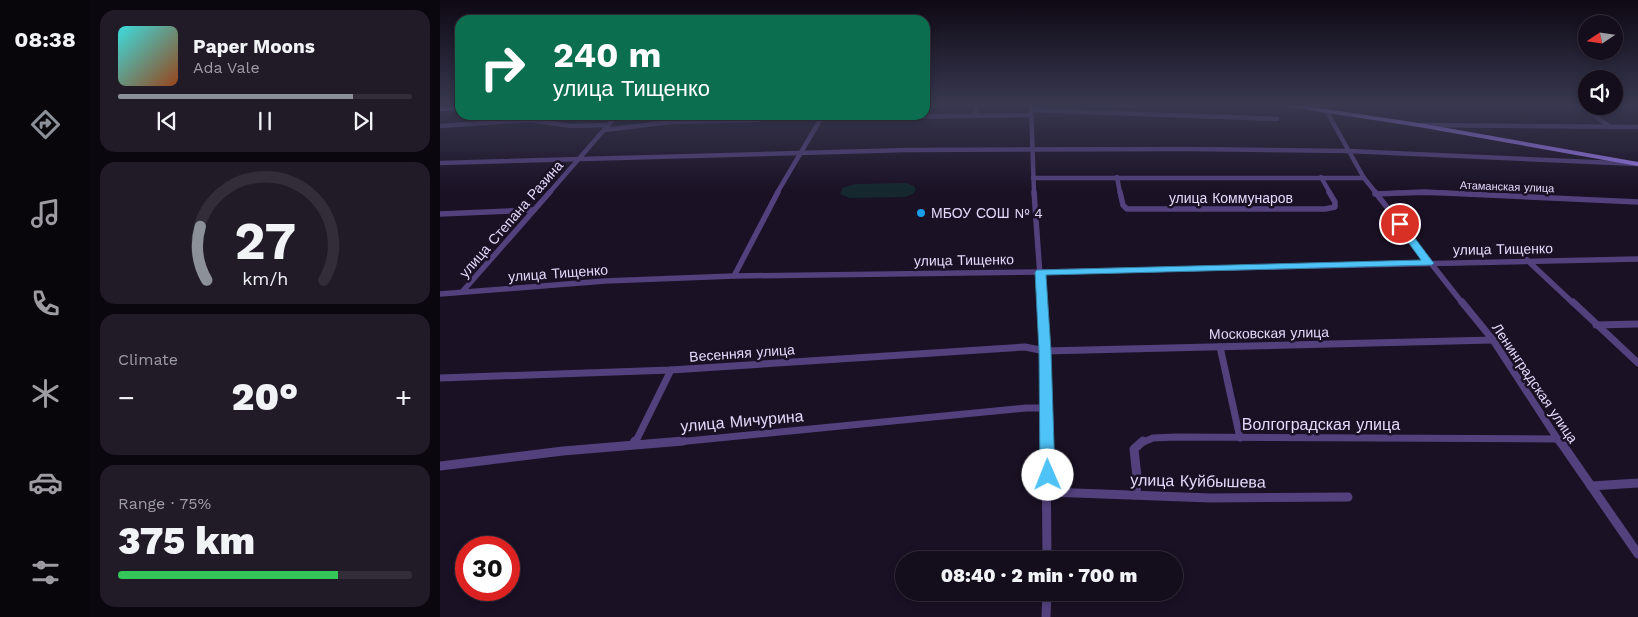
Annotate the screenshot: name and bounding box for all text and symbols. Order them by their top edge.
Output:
north arrow [1578,15,1622,60]
map controls [1578,15,1623,115]
text: 08:38 [14,27,76,52]
text: 240 m [553,34,662,76]
text: Paper Moons [193,35,315,58]
icon: right [470,35,535,100]
text: Ada Vale [193,58,260,77]
button: sound [1578,70,1623,115]
text: улица Тищенко [553,76,710,101]
icon: directions [28,107,63,142]
icon: previous [153,107,181,135]
icon: pause [251,107,279,135]
icon: next [349,107,377,135]
street label: улица Степана Разина [456,157,566,281]
street label: Атаманская улица [1460,179,1555,195]
street label: улица Коммунаров [1169,190,1293,206]
icon: music [28,196,63,231]
pin [1379,203,1421,245]
place label: МБОУ СОШ № 4 [931,205,1043,221]
marker: МБОУ СОШ № 4 [915,207,927,219]
icon: arrive [1386,210,1414,238]
text: 27 [234,211,296,272]
street label: улица Тищенко [1453,240,1553,258]
street label: улица Тищенко [914,251,1014,269]
street label: улица Тищенко [508,262,609,284]
text: km/h [242,268,288,289]
icon: phone [28,286,63,321]
street label: Ленинградская улица [1489,320,1581,446]
street label: Московская улица [1209,324,1329,342]
street label: Весенняя улица [689,341,796,365]
text: Climate [118,350,178,369]
text: 20° [232,375,298,419]
icon: climate [28,376,63,411]
text: − [118,381,135,414]
text: + [395,381,412,414]
street label: улица Мичурина [680,406,804,436]
street label: Волгоградская улица [1242,415,1400,434]
position arrow [1021,448,1073,500]
icon: car [28,465,63,500]
street label: улица Куйбышева [1130,470,1266,492]
text: Range · 75% [118,494,211,513]
text: 375 km [118,519,255,563]
speed limit sign: 30 [455,536,520,601]
icon: filters [28,555,63,590]
text: 08:40 · 2 min · 700 m [941,564,1137,587]

